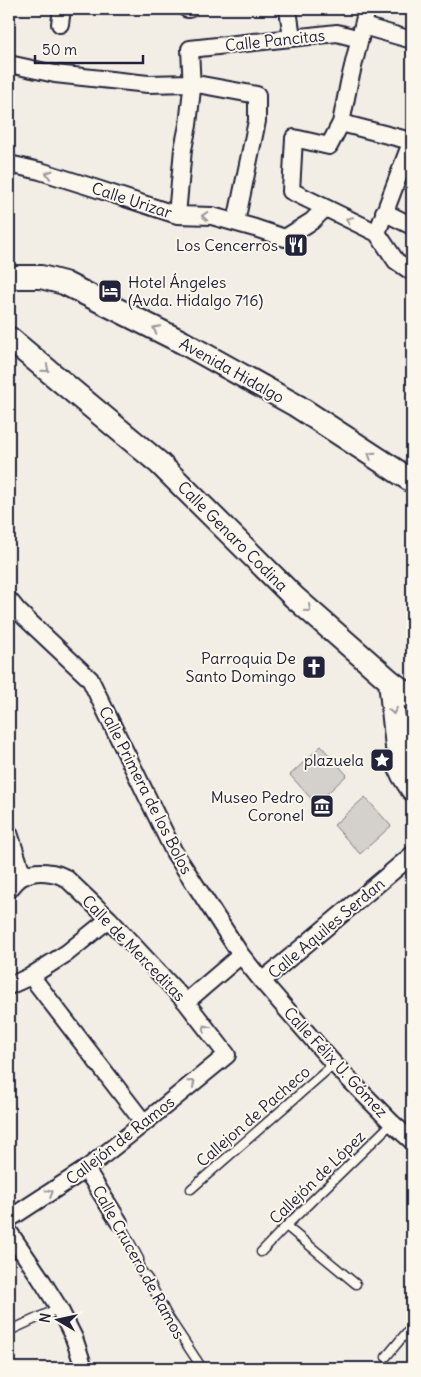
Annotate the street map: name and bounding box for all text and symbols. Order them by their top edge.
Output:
street label: Calle Pancitas [224,25,326,55]
scale bar [35,32,142,64]
text: 50 m [42,40,77,59]
one-way arrow [45,169,53,179]
street label: Calle Urizar [89,178,175,223]
one-way arrow [200,211,208,221]
one-way arrow [345,216,354,226]
restaurant icon: Los Cencerros [283,232,309,258]
place label: Los Cencerros [176,235,278,255]
place label: Hotel Ángeles (Avda. Hidalgo 716) [128,272,263,310]
hotel icon: Hotel Ángeles (Avda. Hidalgo 716) [97,278,123,304]
one-way arrow [152,325,161,335]
street label: Avenida Hidalgo [176,333,288,407]
one-way arrow [41,364,50,373]
one-way arrow [368,452,377,461]
street label: Calle Genaro Codina [174,477,292,595]
one-way arrow [303,603,312,612]
place label: Parroquia De Santo Domingo [186,648,296,686]
church icon: Parroquia De Santo Domingo [301,654,327,680]
street label: Calle Primera de los Bolos [95,703,197,877]
one-way arrow [387,707,397,716]
place icon: plazuela [369,747,395,773]
place label: plazuela [304,750,364,770]
place label: Museo Pedro Coronel [211,787,304,825]
museum icon: Museo Pedro Coronel [309,793,335,819]
street label: Calle Aquiles Serdan [264,873,388,983]
street label: Calle de Merceditas [78,891,190,1005]
street label: Calle Félix U. Gómez [280,1003,392,1122]
one-way arrow [204,1025,212,1034]
street label: Callejon de Pacheco [192,1061,314,1171]
one-way arrow [187,1080,196,1089]
street label: Callejón de Ramos [62,1091,178,1189]
street label: Callejón de López [265,1126,369,1228]
street label: Calle Crucero de Ramos [88,1182,190,1342]
one-way arrow [45,1190,54,1200]
north arrow [32,1294,82,1344]
text: N [36,1312,55,1324]

